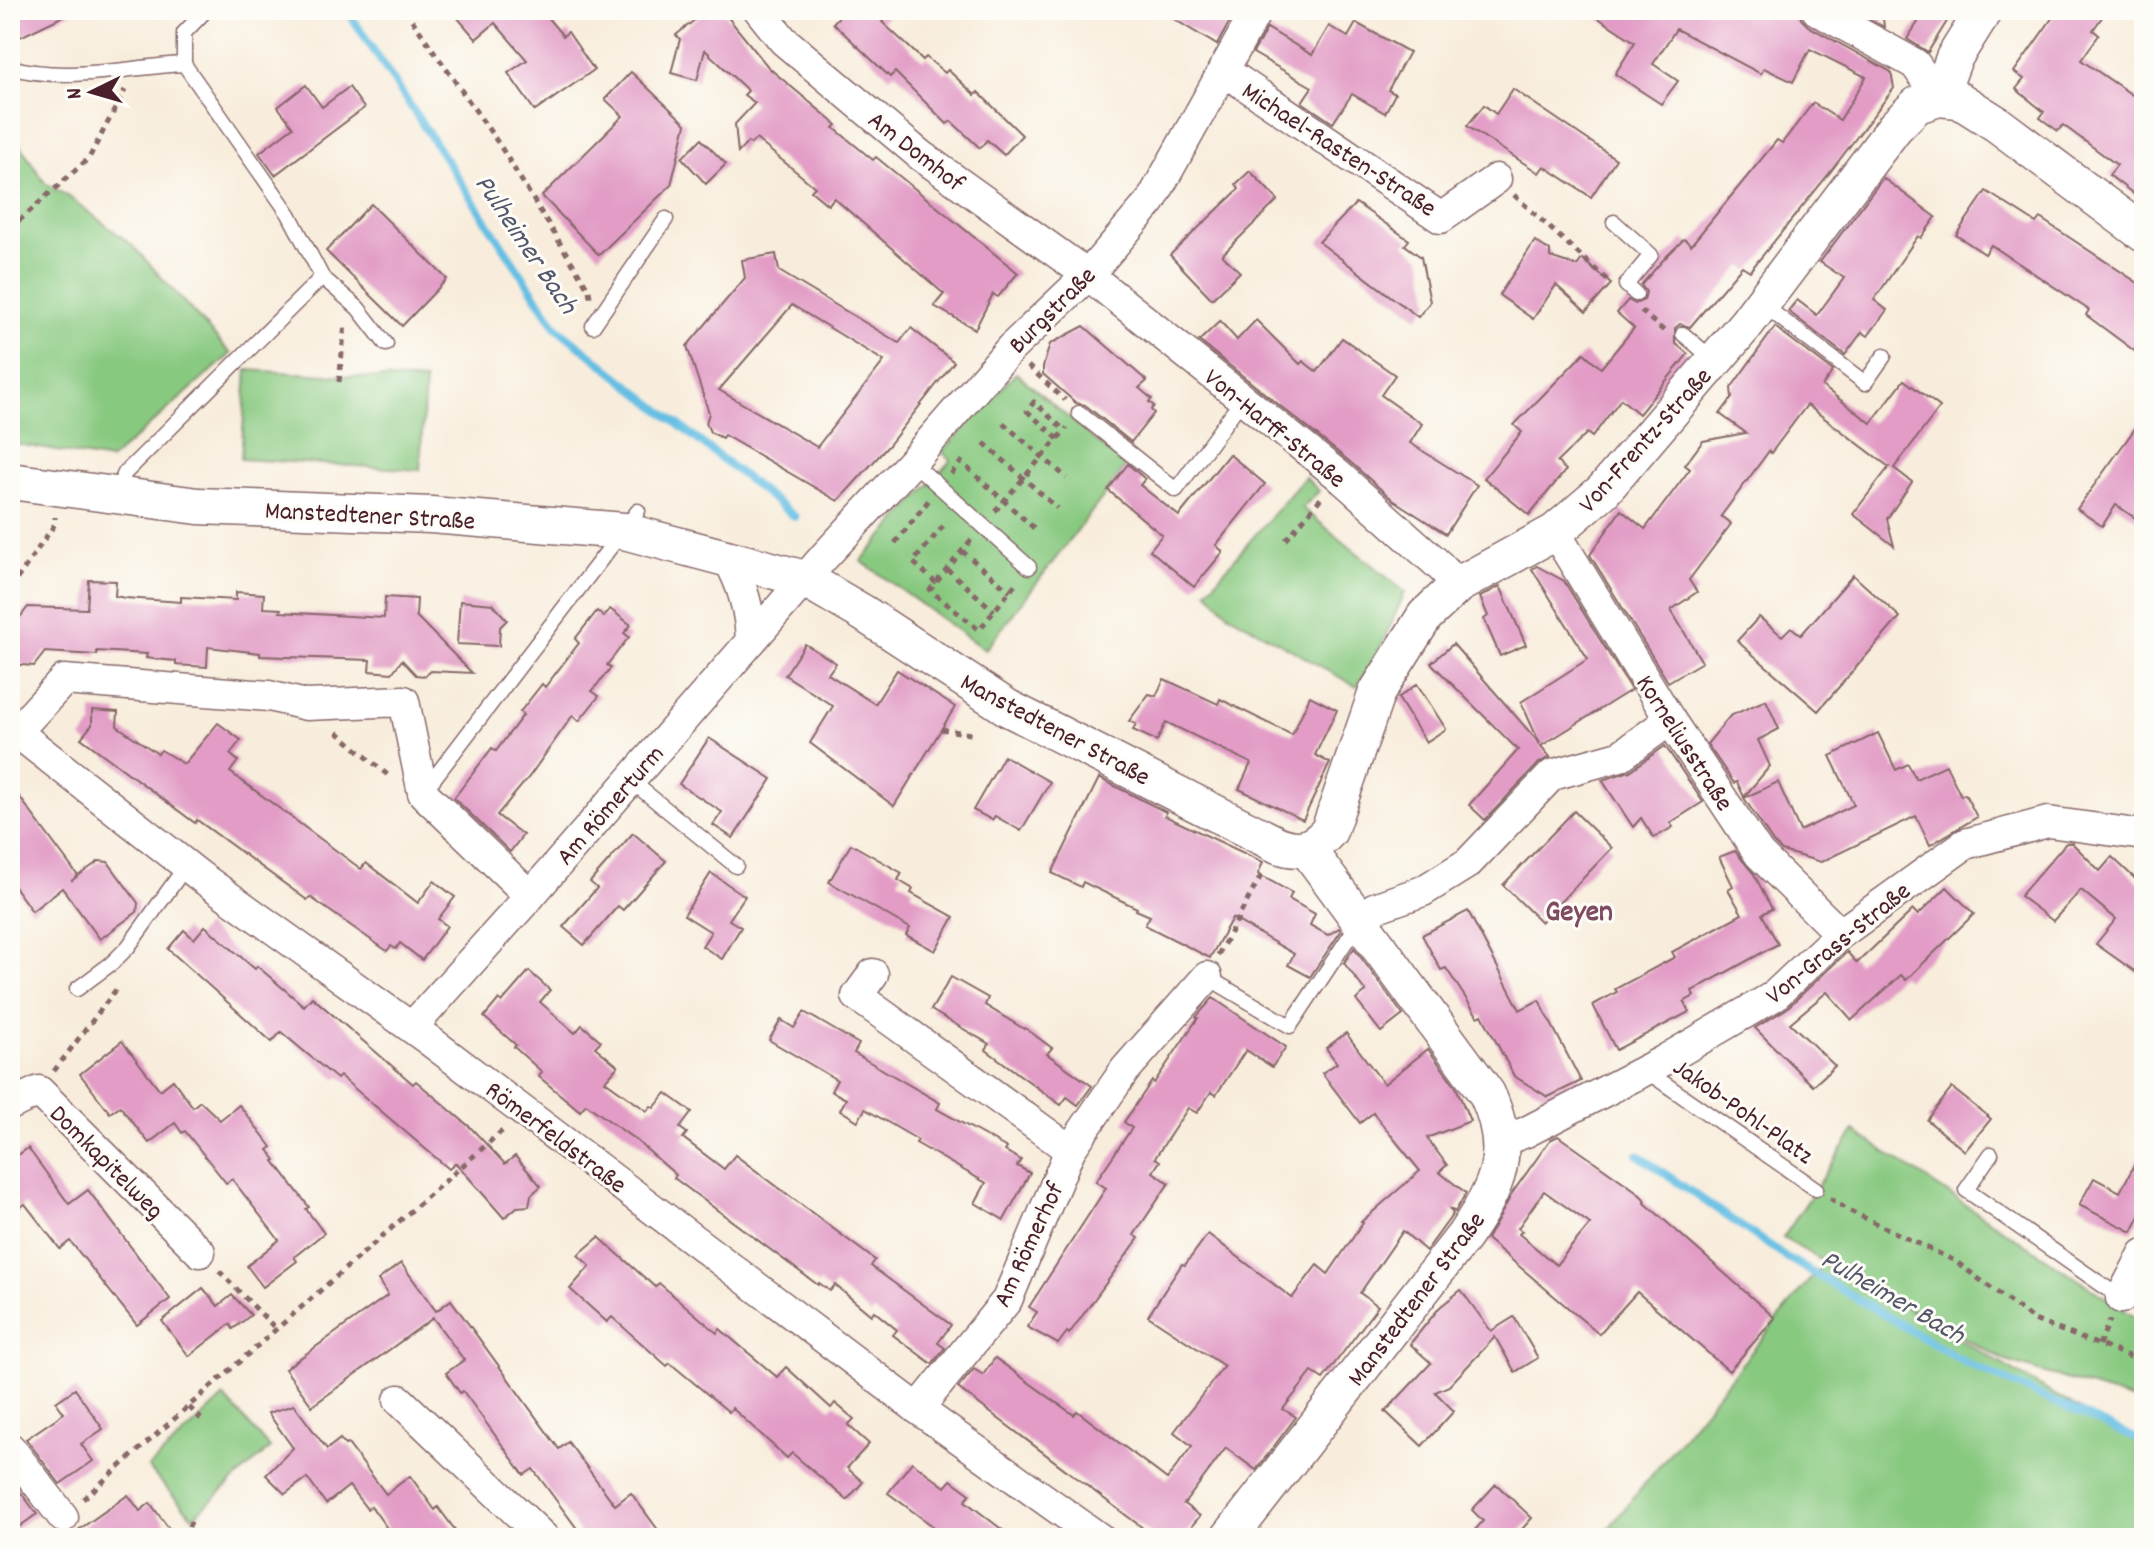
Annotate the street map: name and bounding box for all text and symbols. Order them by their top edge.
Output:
north arrow [52,52,132,132]
street label: Michael-Rasten-Straße [1233,74,1443,228]
text: N [60,87,91,100]
street label: Am Domhof [859,103,972,203]
water label: Pulheimer Bach [462,168,586,325]
street label: Burgstraße [1001,259,1106,364]
street label: Von-Frentz-Straße [1571,360,1722,522]
street label: Von-Harff-Straße [1195,361,1353,499]
street label: Manstedtener Straße [264,494,476,541]
street label: Manstedtener Straße [953,665,1156,797]
street label: Korneliusstraße [1625,668,1741,819]
street label: Am Römerturm [549,738,675,875]
street label: Von-Grass-Straße [1759,875,1920,1015]
district label: Geyen [1545,893,1613,936]
street label: Jakob-Pohl-Platz [1664,1051,1820,1175]
street label: Römerfeldstraße [477,1073,633,1204]
street label: Domkapitelweg [40,1098,171,1229]
street label: Am Römerhof [985,1176,1076,1314]
street label: Manstedtener Straße [1340,1205,1496,1395]
water label: Pulheimer Bach [1812,1242,1972,1357]

